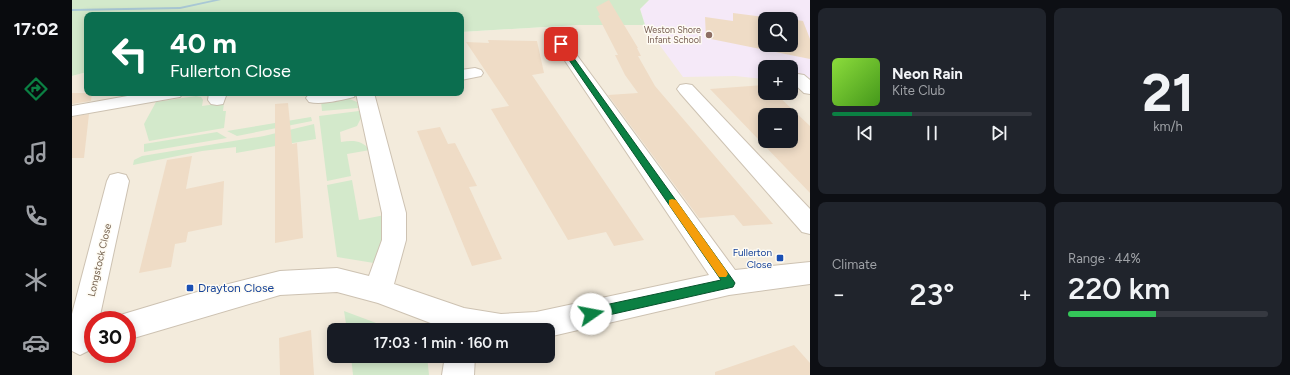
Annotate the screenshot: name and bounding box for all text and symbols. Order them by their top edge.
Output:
map controls [758,12,798,148]
button: search [758,12,798,52]
text: 17:02 [13,18,59,40]
place label: Weston Shore Infant School [644,24,701,45]
text: 40 m [170,26,237,60]
pin [544,27,578,61]
icon: left [104,28,156,80]
marker: Weston Shore Infant School [704,30,714,40]
icon: arrive [550,33,572,55]
text: Fullerton Close [170,60,291,82]
button: + [758,60,798,100]
text: 21 [1142,62,1194,124]
text: Neon Rain [892,65,963,83]
icon: directions [22,75,50,103]
text: Kite Club [892,83,945,98]
button: − [758,108,798,148]
text: km/h [1153,119,1183,134]
icon: previous [854,122,876,144]
icon: pause [921,122,943,144]
icon: next [988,122,1010,144]
icon: music [22,139,50,167]
icon: phone [22,202,50,230]
street label: Longstock Close [85,222,114,298]
place label: Fullerton Close [733,246,773,271]
text: Range · 44% [1068,251,1141,266]
marker: Fullerton Close [775,253,785,263]
text: Climate [832,257,877,272]
icon: climate [22,266,50,294]
text: 220 km [1068,270,1170,307]
text: 23° [910,276,954,313]
place label: Drayton Close [198,281,275,295]
text: − [832,281,846,308]
text: + [1018,281,1032,308]
marker: Drayton Close [185,283,195,293]
position arrow [570,293,612,335]
speed limit sign: 30 [84,311,136,363]
icon: car [22,329,50,357]
text: 17:03 · 1 min · 160 m [373,334,509,352]

